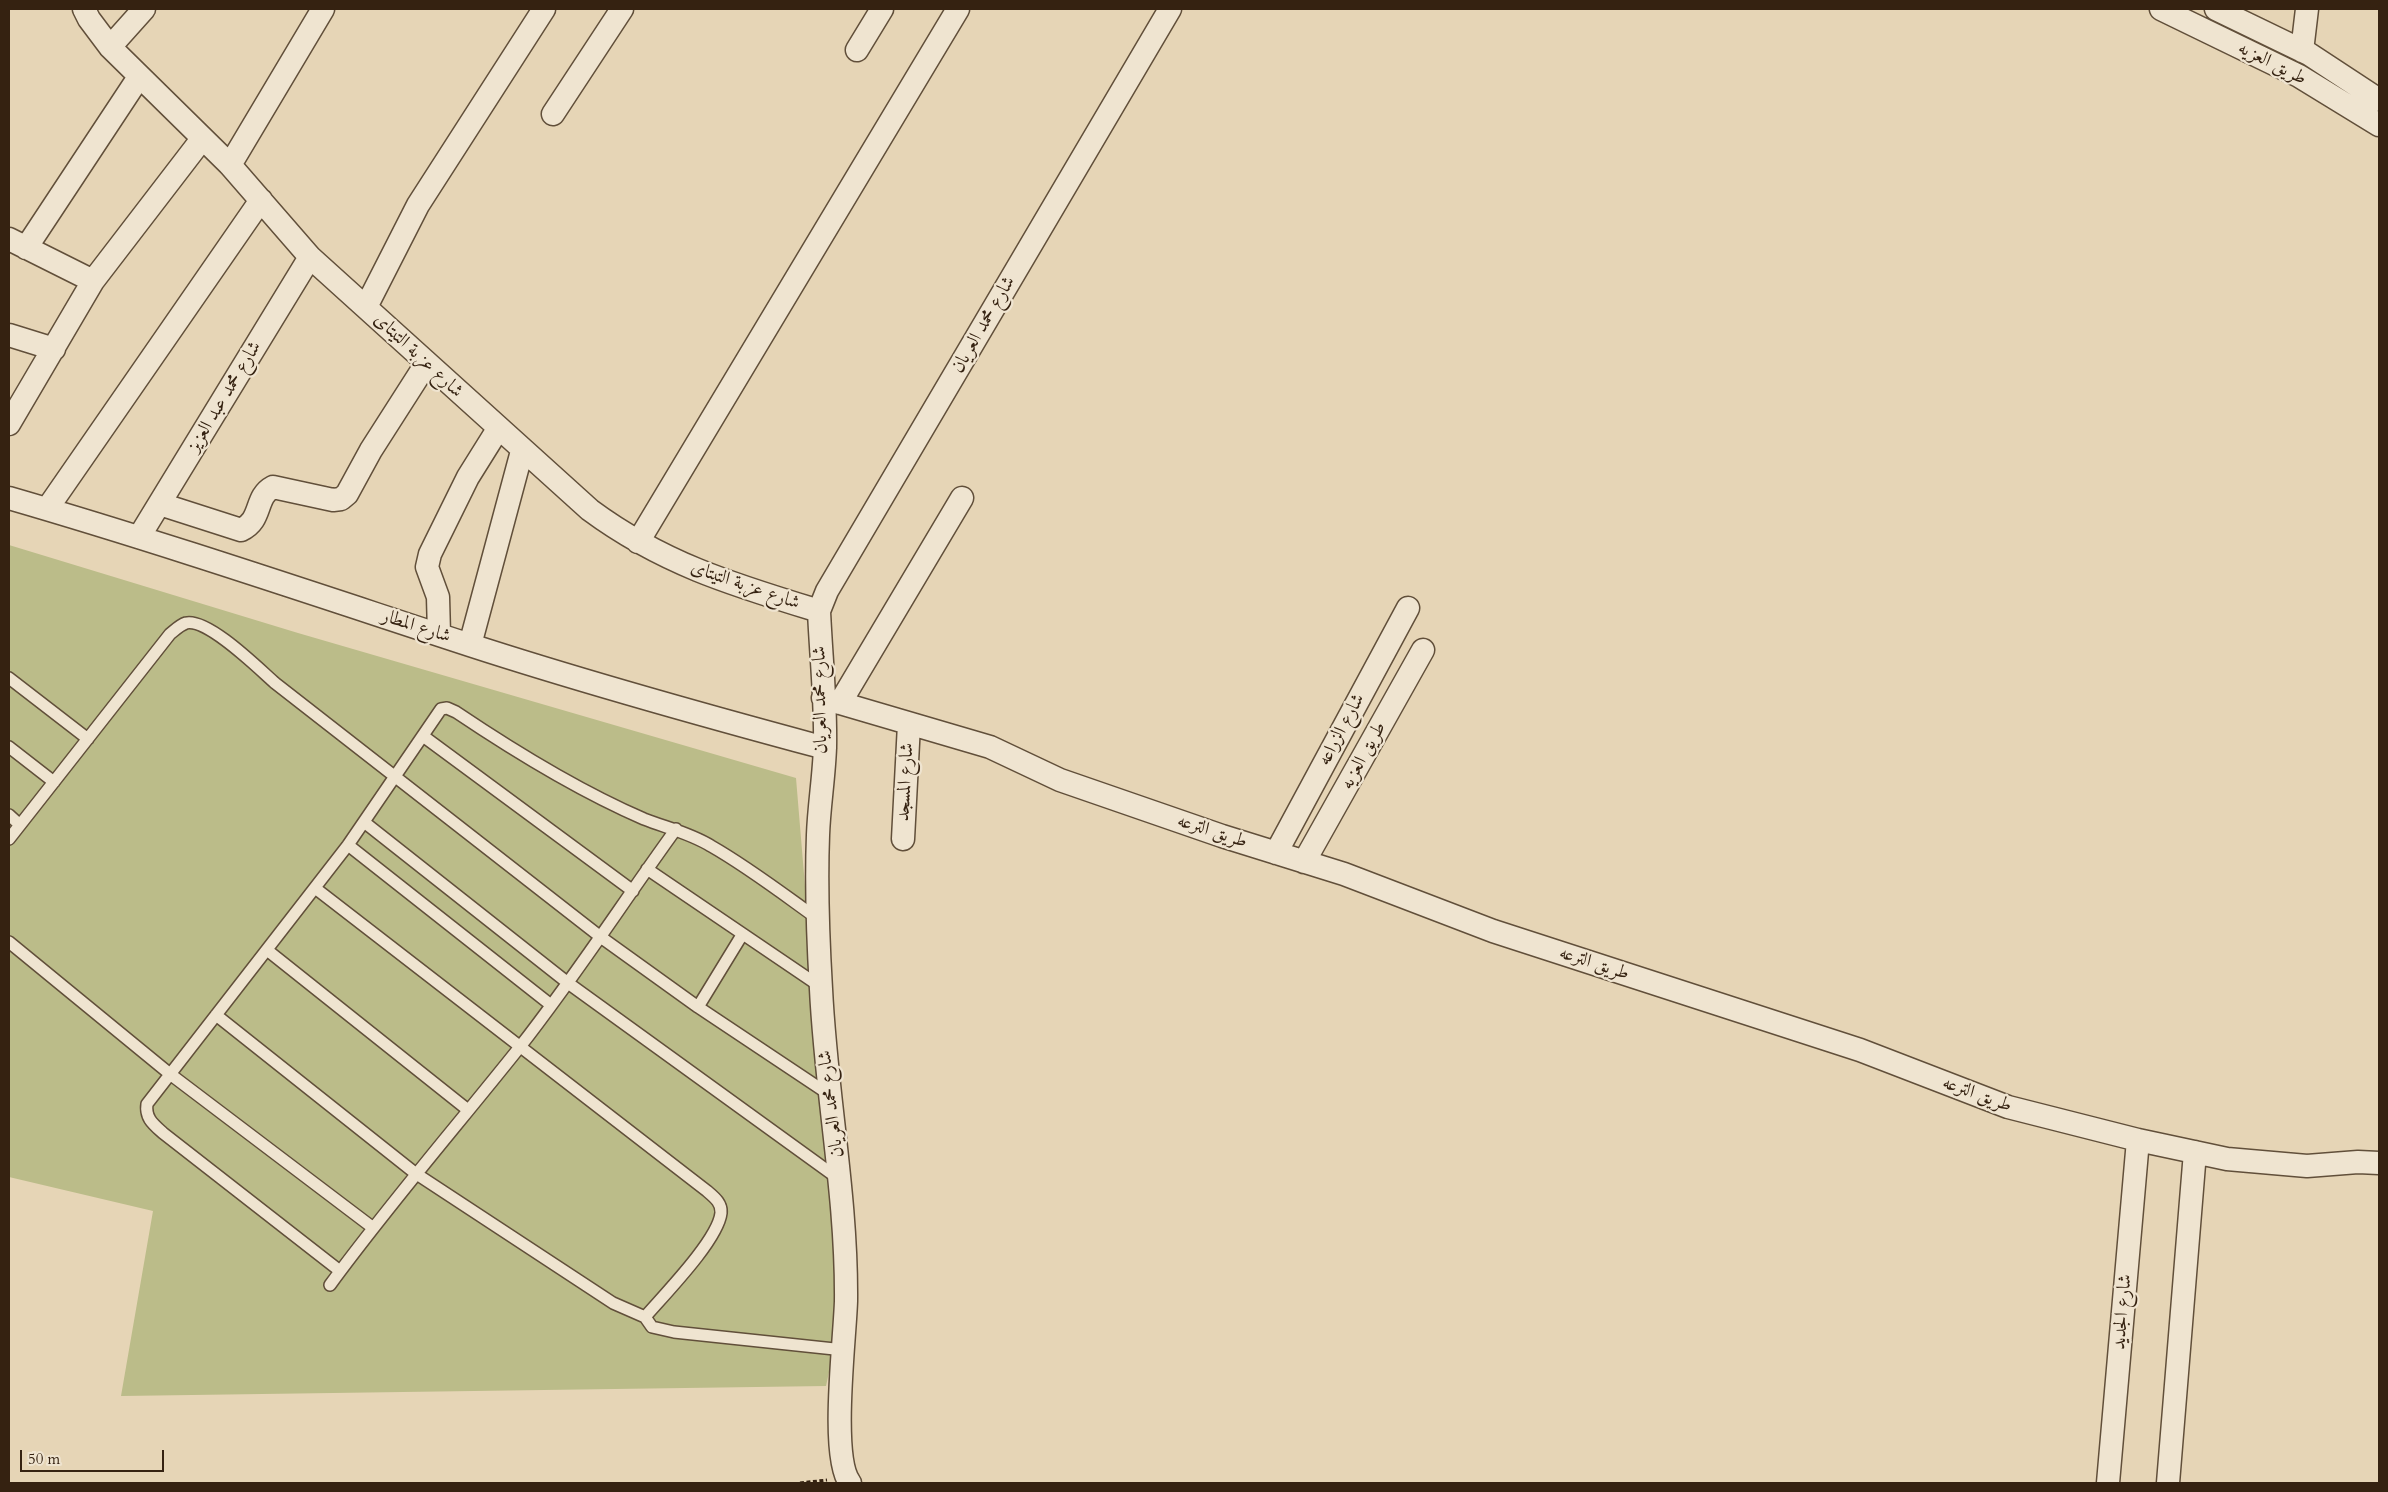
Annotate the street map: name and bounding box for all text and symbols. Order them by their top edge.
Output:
street label: طريق العزيه [2234,37,2310,91]
street label: شارع محمد العريان [947,273,1021,377]
street label: شارع عزبة التيتاى [369,309,467,403]
street label: شارع محمد عبد العزيز [183,337,267,457]
street label: شارع عزبة التيتاى [687,557,803,615]
street label: شارع المطار [379,605,453,649]
street label: شارع محمد العريان [809,646,833,754]
street label: شارع الزراعه [1314,690,1370,770]
street label: طريق العزيه [1336,718,1392,794]
street label: شارع المسجد [893,742,919,822]
street label: طريق الترعه [1174,810,1250,854]
street label: طريق الترعه [1556,942,1632,986]
street label: شارع محمد العريان [814,1049,850,1159]
street label: طريق الترعه [1939,1072,2015,1118]
street label: شارع الجديد [2108,1273,2138,1351]
scale bar [22,1440,166,1472]
text: 50 m [28,1449,60,1469]

